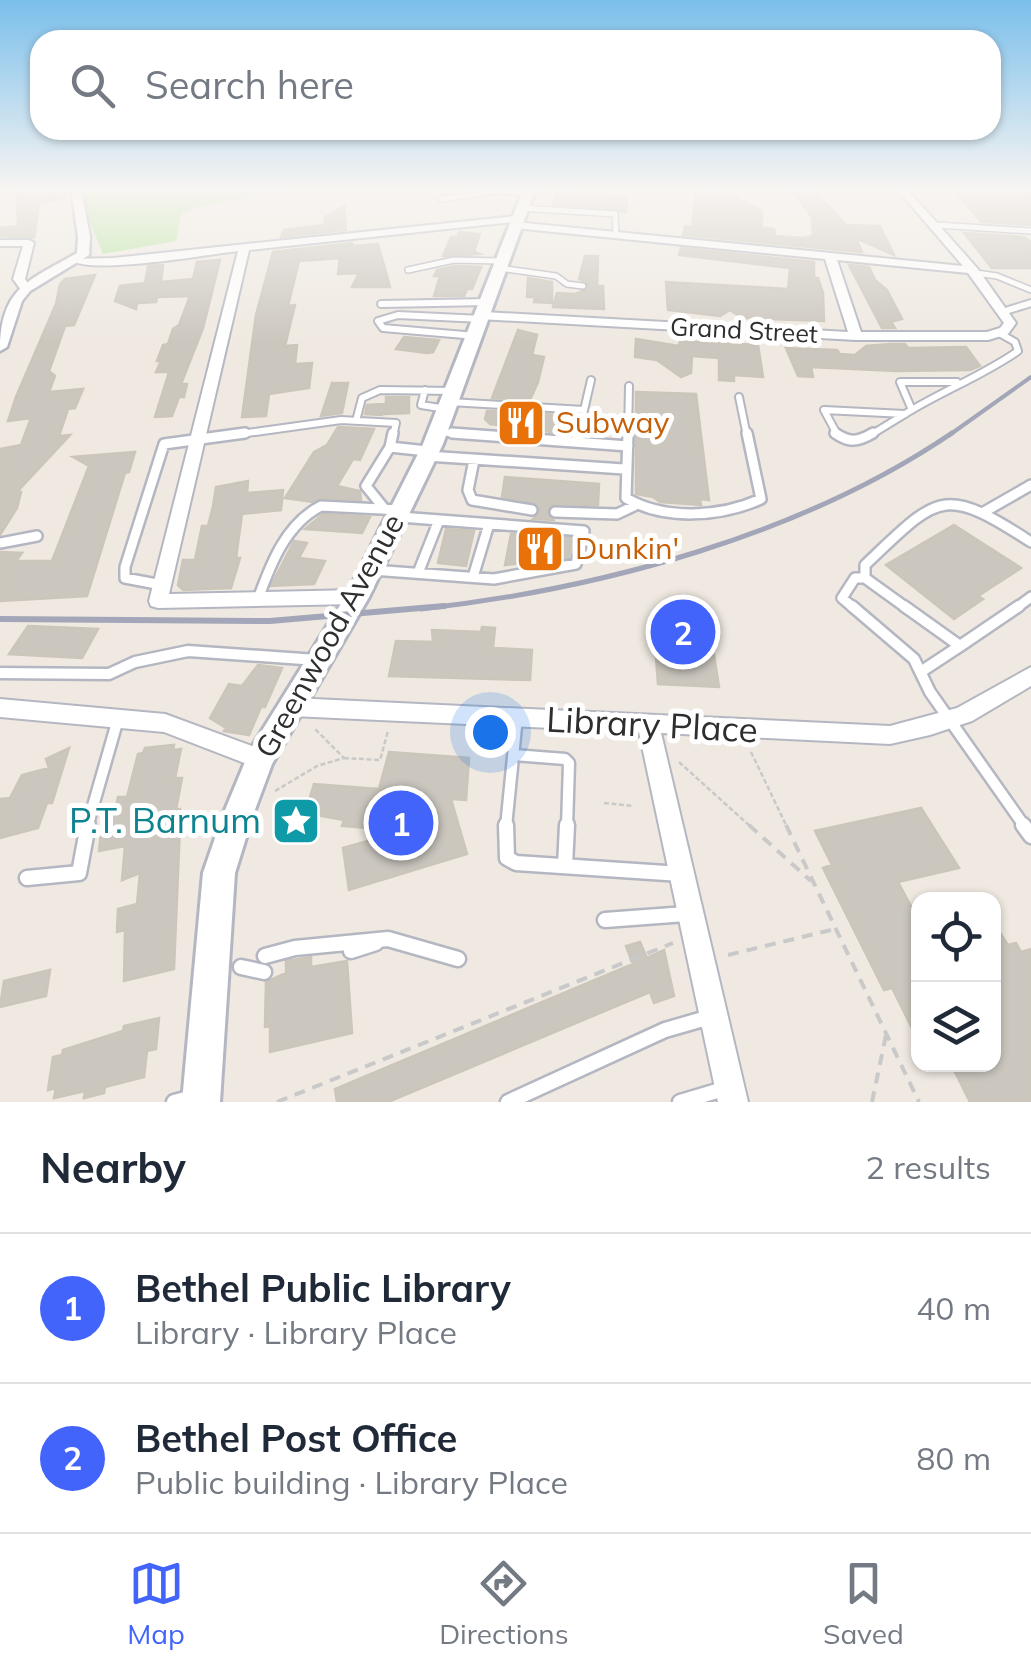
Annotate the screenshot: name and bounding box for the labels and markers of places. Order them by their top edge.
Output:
restaurant icon: Subway [495,397,547,449]
place label: Subway [556,403,669,441]
restaurant icon: Dunkin' [514,523,566,575]
place label: Dunkin' [575,529,679,567]
pin: 2 [650,594,716,670]
pin: 1 [368,786,434,860]
place icon: P.T. Barnum [270,795,322,847]
place label: P.T. Barnum [69,798,261,842]

